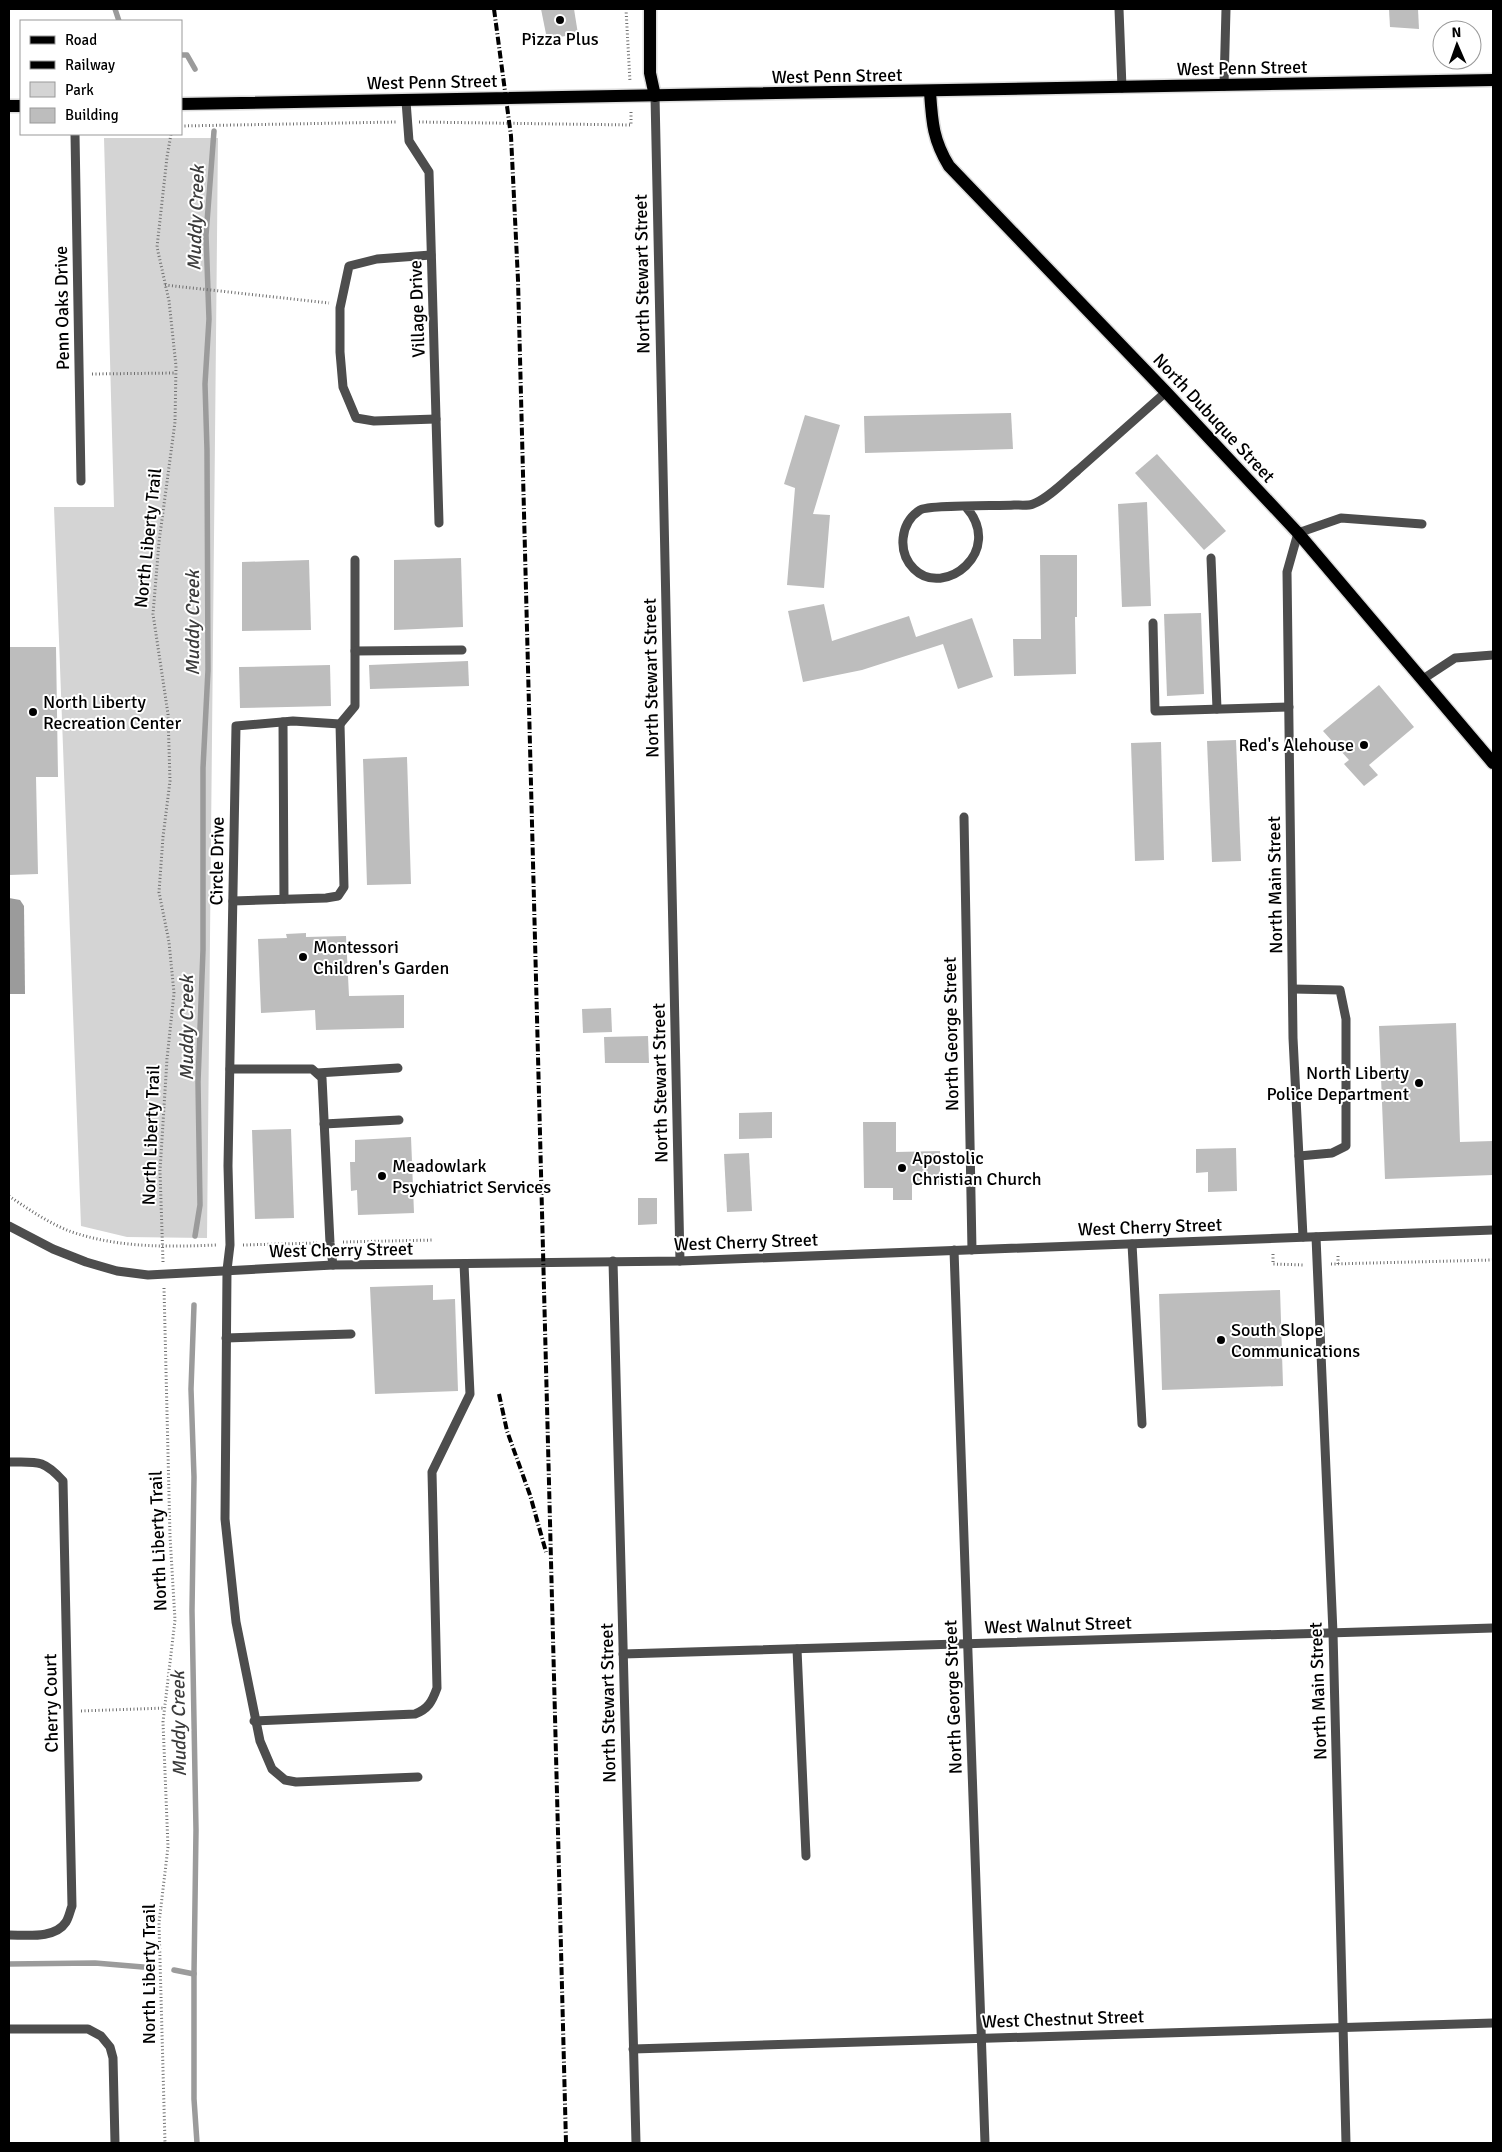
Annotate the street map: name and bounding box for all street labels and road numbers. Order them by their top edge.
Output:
street label: West Penn Street [1176,56,1308,80]
street label: West Penn Street [771,64,903,88]
street label: West Penn Street [366,70,498,94]
street label: North Stewart Street [630,194,654,354]
street label: Penn Oaks Drive [50,246,74,370]
street label: Village Drive [404,260,430,358]
street label: North Dubuque Street [1148,349,1280,487]
street label: North Liberty Trail [130,467,166,609]
street label: North Stewart Street [639,598,663,758]
street label: Circle Drive [205,816,229,906]
street label: North Main Street [1263,816,1287,954]
street label: North George Street [939,957,963,1111]
street label: North Stewart Street [648,1003,672,1163]
street label: North Liberty Trail [138,1064,164,1206]
street label: West Cherry Street [1077,1213,1223,1241]
street label: West Cherry Street [673,1228,819,1256]
street label: West Cherry Street [269,1238,413,1262]
street label: North Liberty Trail [145,1470,171,1612]
street label: West Walnut Street [984,1611,1132,1639]
street label: North George Street [939,1619,967,1775]
street label: North Main Street [1305,1622,1331,1760]
street label: North Stewart Street [596,1623,620,1783]
street label: Cherry Court [39,1653,63,1753]
street label: North Liberty Trail [138,1904,160,2044]
street label: West Chestnut Street [981,2005,1145,2033]

